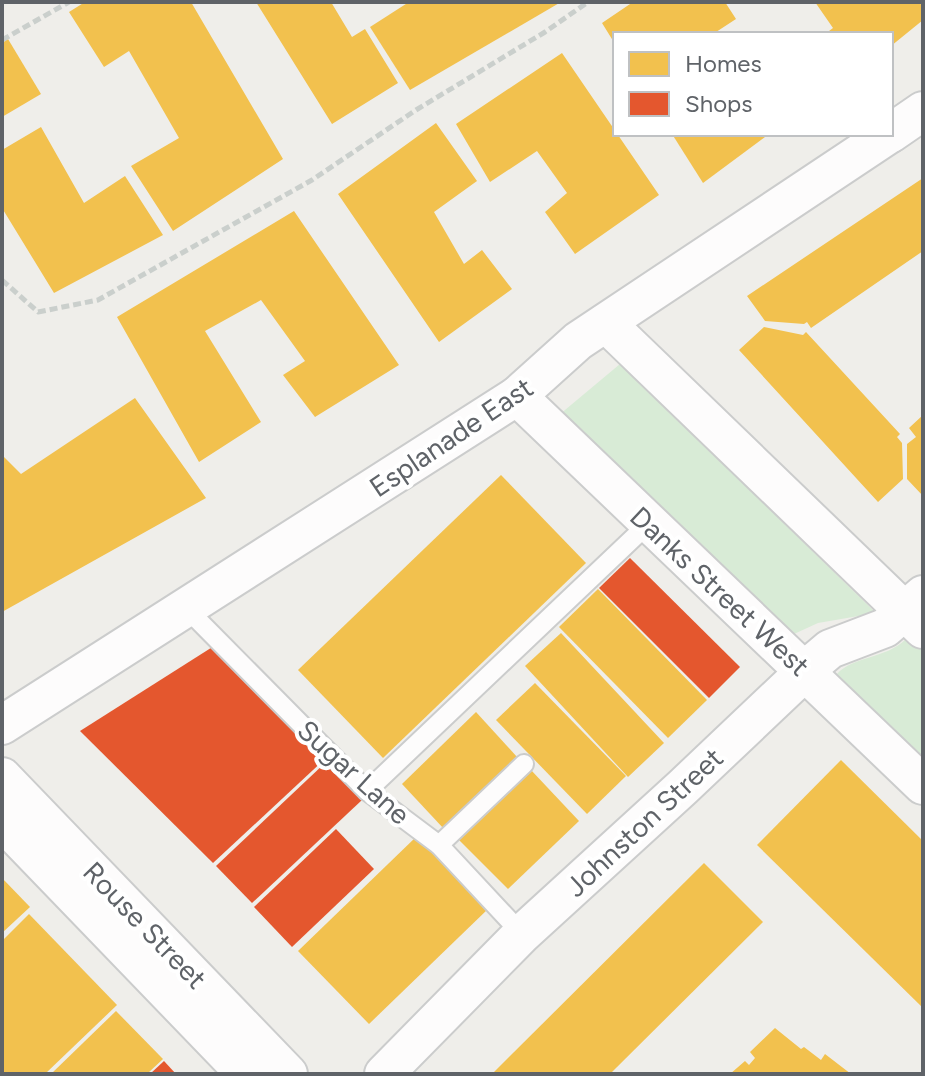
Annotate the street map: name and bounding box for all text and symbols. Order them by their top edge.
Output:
legend [613,32,893,136]
text: Homes [685,49,762,78]
text: Shops [685,89,752,118]
street label: Esplanade East [363,370,539,504]
street label: Danks Street West [623,499,817,683]
street label: Sugar Lane [291,713,417,831]
street label: Johnston Street [558,740,730,904]
street label: Rouse Street [76,855,214,995]

